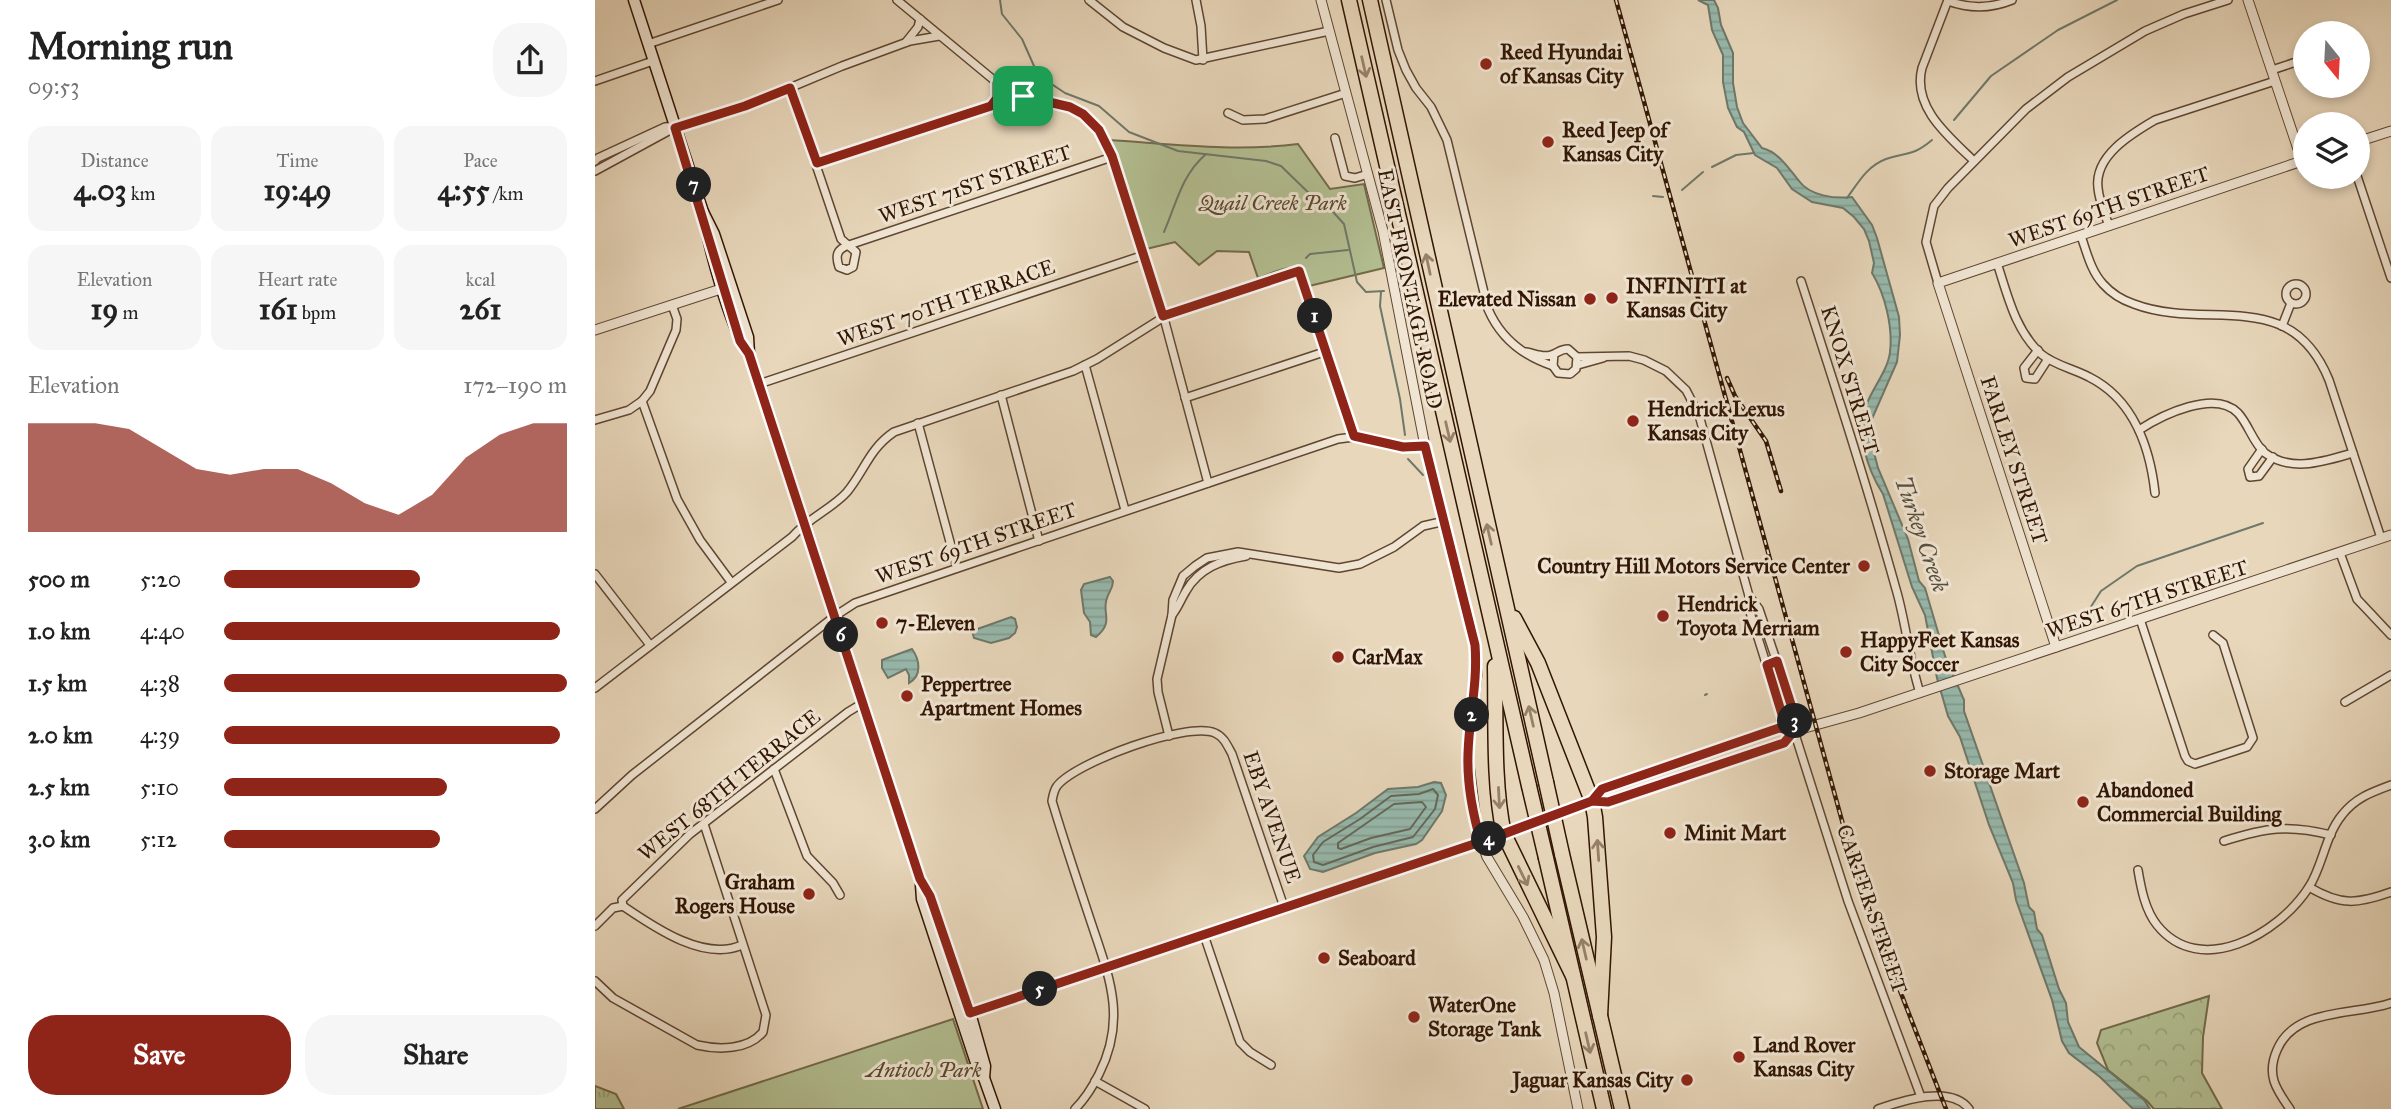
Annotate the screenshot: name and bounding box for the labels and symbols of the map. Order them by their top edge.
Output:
north arrow [2293,21,2369,98]
place label: Reed Hyundai of Kansas City [1500,39,1625,89]
one-way arrow [1359,55,1372,77]
marker: Reed Hyundai of Kansas City [1478,56,1494,72]
pin [993,66,1053,126]
place label: Reed Jeep of Kansas City [1562,117,1671,167]
marker: Reed Jeep of Kansas City [1540,134,1556,150]
street label: WEST 71ST STREET [875,139,1075,229]
street label: WEST 69TH STREET [2005,160,2213,254]
street label: EAST FRONTAGE ROAD [1372,166,1448,412]
pin: 7 [677,168,711,202]
park label: Quail Creek Park [1198,190,1347,216]
one-way arrow [1421,253,1434,276]
street label: WEST 70TH TERRACE [834,254,1058,352]
place label: INFINITI at Kansas City [1626,273,1747,323]
place label: Elevated Nissan [1438,286,1577,312]
marker: INFINITI at Kansas City [1604,290,1620,306]
marker: Elevated Nissan [1582,291,1598,307]
pin: 1 [1297,298,1333,334]
street label: KNOX STREET [1815,302,1885,458]
street label: FARLEY STREET [1974,372,2054,548]
place label: Hendrick Lexus Kansas City [1647,396,1785,446]
marker: Hendrick Lexus Kansas City [1625,413,1641,429]
one-way arrow [1442,420,1455,443]
water label: Turkey Creek [1889,472,1955,596]
street label: WEST 69TH STREET [872,496,1080,590]
one-way arrow [1482,523,1495,546]
place label: Country Hill Motors Service Center [1537,553,1851,579]
street label: WEST 67TH STREET [2043,554,2251,644]
marker: Country Hill Motors Service Center [1856,558,1872,574]
place label: Hendrick Toyota Merriam [1676,591,1820,641]
marker: Hendrick Toyota Merriam [1655,608,1671,624]
place label: 7-Eleven [896,610,976,636]
marker: 7-Eleven [874,615,890,631]
pin: 6 [824,618,859,652]
place label: HappyFeet Kansas City Soccer [1860,627,2020,677]
place label: CarMax [1352,644,1423,670]
marker: HappyFeet Kansas City Soccer [1838,644,1854,660]
marker: CarMax [1330,649,1346,665]
place label: Peppertree Apartment Homes [919,671,1082,721]
marker: Peppertree Apartment Homes [899,688,915,704]
pin: 2 [1455,698,1489,732]
street label: WEST 68TH TERRACE [633,703,825,867]
pin: 3 [1777,704,1813,738]
one-way arrow [1523,705,1537,728]
street label: EBY AVENUE [1237,747,1307,887]
place label: Storage Mart [1944,758,2060,784]
marker: Storage Mart [1922,763,1938,779]
place label: Abandoned Commercial Building [2095,777,2283,827]
one-way arrow [1493,786,1506,809]
marker: Abandoned Commercial Building [2075,794,2091,810]
place label: Minit Mart [1684,820,1787,846]
street label: CARTER STREET [1831,821,1913,997]
pin: 4 [1471,822,1507,856]
marker: Minit Mart [1662,825,1678,841]
one-way arrow [1591,840,1604,862]
one-way arrow [1517,864,1530,886]
place label: Graham Rogers House [675,869,795,919]
marker: Graham Rogers House [801,886,817,902]
one-way arrow [1577,939,1590,961]
place label: Seaboard [1338,945,1416,971]
marker: Seaboard [1316,950,1332,966]
pin: 5 [1023,972,1057,1006]
place label: WaterOne Storage Tank [1428,992,1542,1042]
marker: WaterOne Storage Tank [1406,1009,1422,1025]
one-way arrow [1583,1031,1596,1053]
place label: Land Rover Kansas City [1753,1032,1857,1082]
marker: Land Rover Kansas City [1731,1049,1747,1065]
park label: Antioch Park [864,1057,982,1083]
place label: Jaguar Kansas City [1510,1067,1674,1094]
marker: Jaguar Kansas City [1679,1072,1695,1088]

